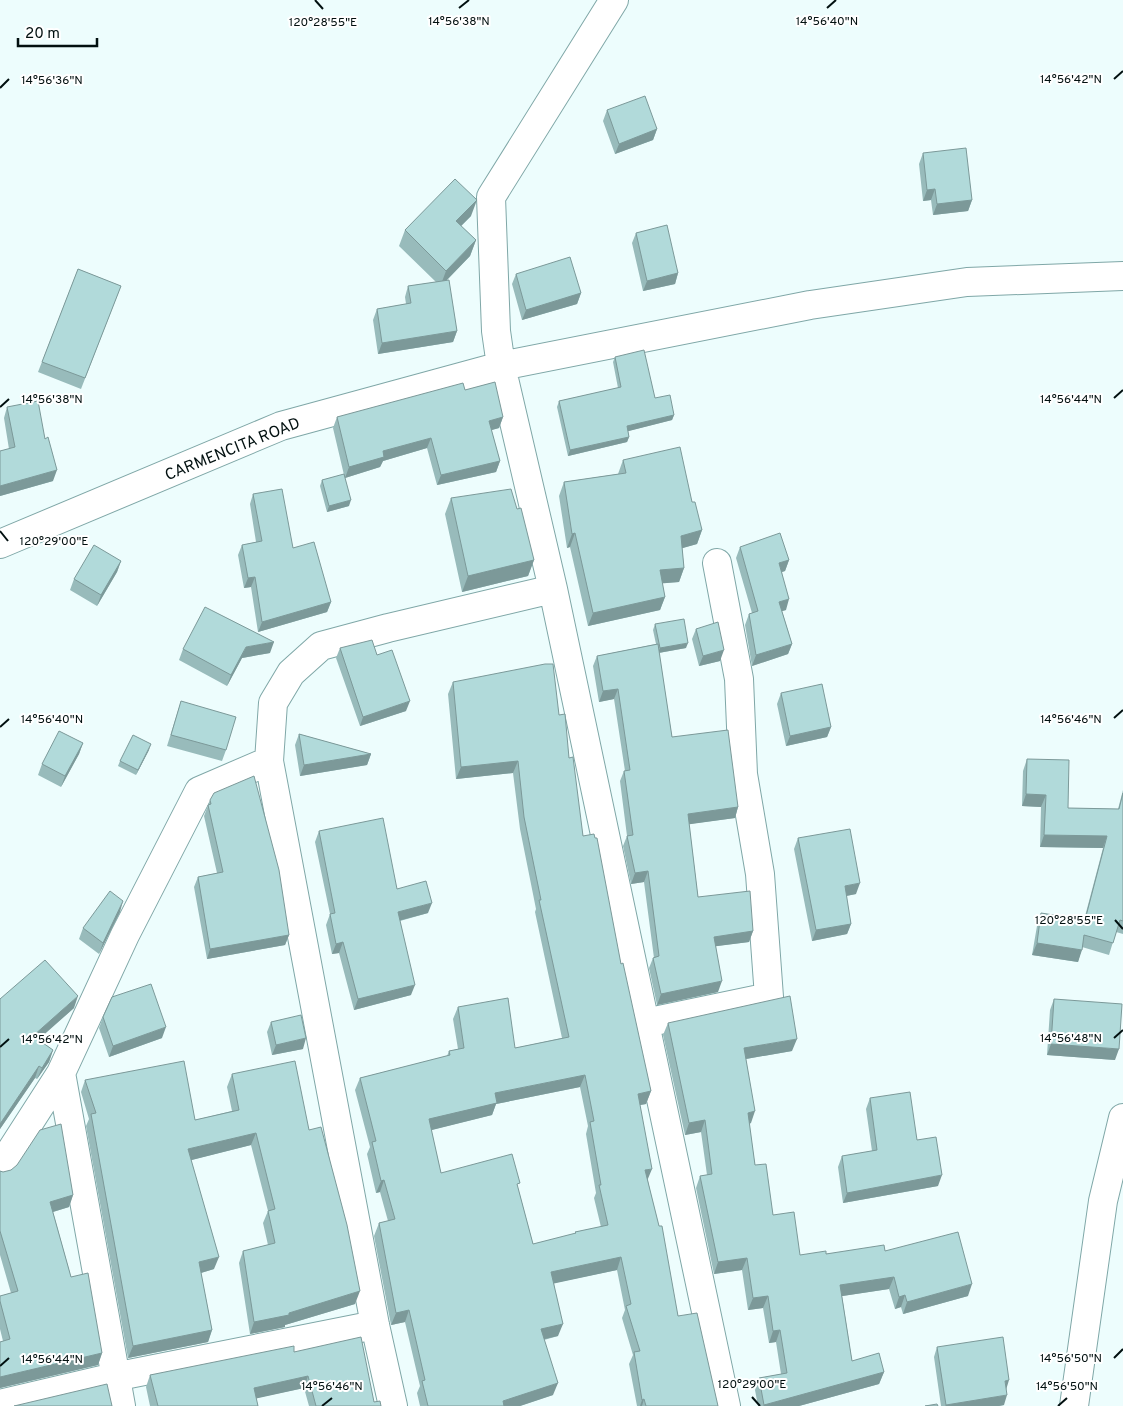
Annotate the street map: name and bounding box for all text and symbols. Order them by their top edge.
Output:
text: 14°56'38"N [428,14,490,30]
text: 14°56'40"N [796,14,858,30]
scale bar [18,15,96,47]
text: 120°28'55"E [289,15,357,31]
text: 20 m [25,25,60,44]
text: 14°56'42"N [1040,72,1102,88]
text: 14°56'36"N [21,73,83,89]
text: 14°56'38"N [21,392,83,408]
text: 14°56'44"N [1040,392,1102,408]
street label: CARMENCITA ROAD [162,414,303,486]
text: 120°29'00"E [20,534,88,550]
text: 14°56'40"N [21,712,83,728]
text: 14°56'46"N [1040,712,1102,728]
text: 120°28'55"E [1035,913,1103,929]
text: 14°56'48"N [1040,1031,1102,1047]
text: 14°56'42"N [21,1032,83,1048]
text: 14°56'50"N [1040,1351,1102,1367]
text: 14°56'44"N [21,1352,83,1368]
text: 120°29'00"E [718,1377,786,1393]
text: 14°56'46"N [301,1379,363,1395]
text: 14°56'50"N [1036,1379,1098,1395]

